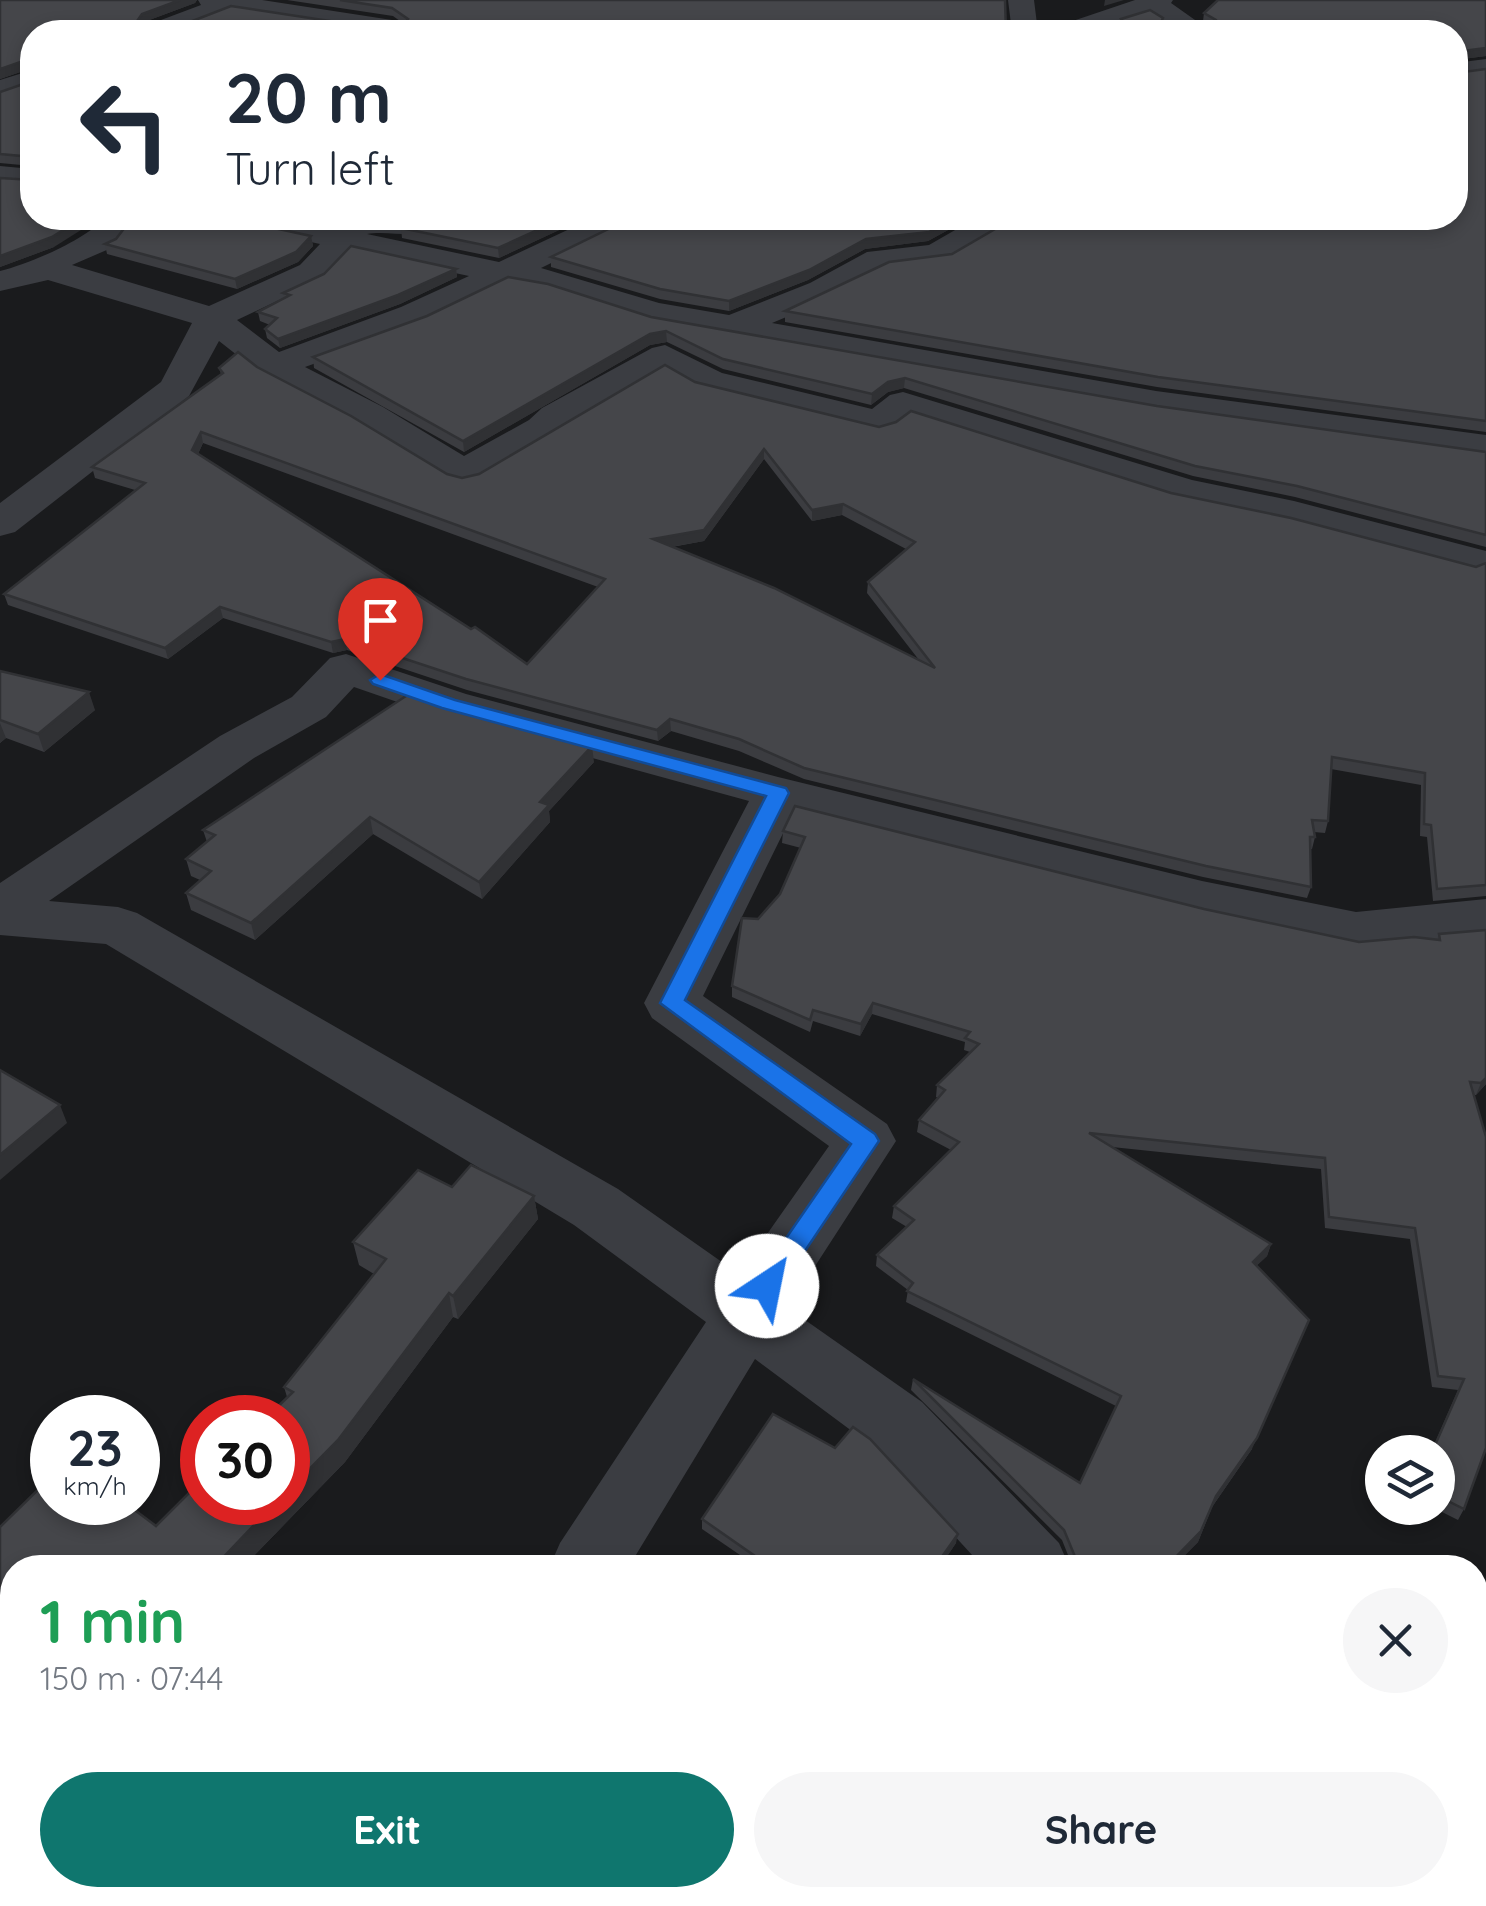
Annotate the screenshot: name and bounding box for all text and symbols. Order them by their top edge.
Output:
text: 20 m [225,53,392,141]
icon: left [60,60,190,190]
text: Turn left [225,140,395,196]
pin [338,578,423,681]
icon: arrive [353,593,408,648]
position arrow [715,1234,819,1338]
speed limit sign: 30 [180,1395,310,1525]
text: 23 [67,1416,123,1479]
map controls [1365,1435,1455,1525]
button: layers [1365,1435,1455,1525]
text: km/h [63,1470,127,1501]
text: 1 min [40,1583,185,1658]
button: close [1343,1588,1448,1693]
text: 150 m · 07:44 [40,1658,223,1698]
button: Exit [40,1772,734,1887]
button: Share [754,1772,1448,1887]

